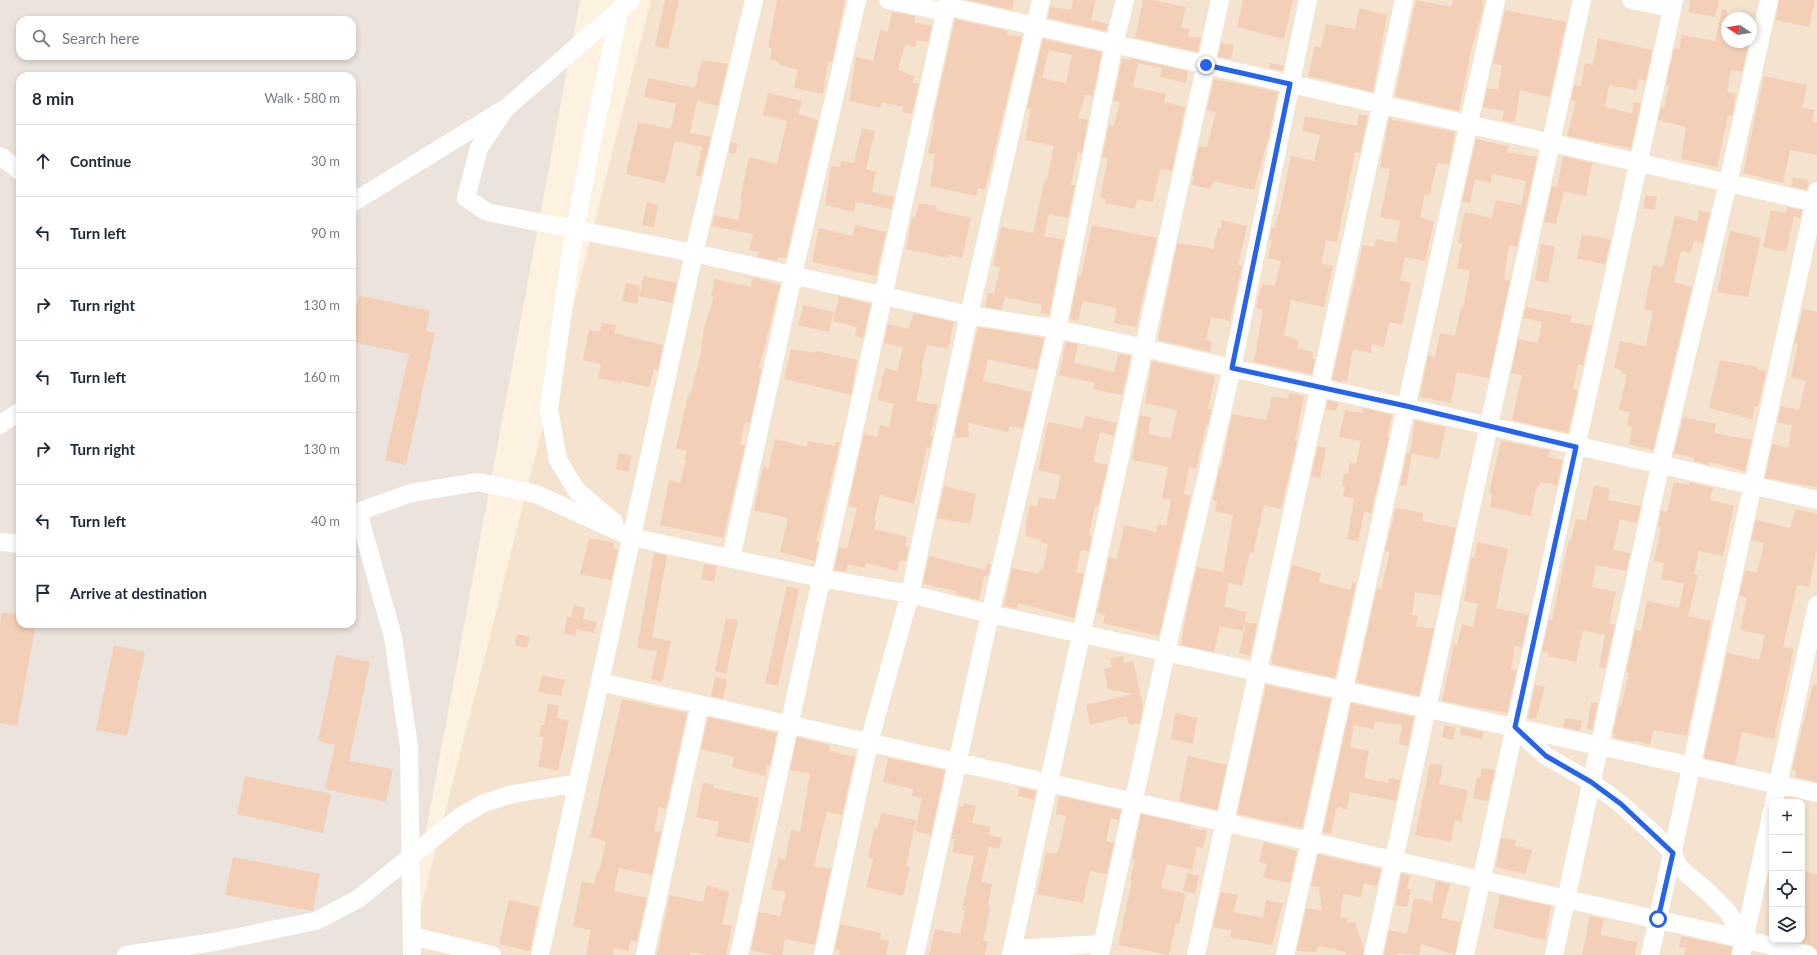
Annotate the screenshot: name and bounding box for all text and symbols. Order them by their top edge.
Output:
north arrow [1721,12,1757,48]
search box [16,16,356,60]
icon: search [30,27,52,49]
text: Search here [62,29,139,47]
route end [1197,56,1215,74]
text: 8 min [32,88,74,109]
text: Walk · 580 m [264,90,340,106]
icon: ahead [32,150,54,172]
text: Continue [70,152,131,170]
text: 30 m [311,153,340,169]
icon: left [32,222,54,244]
text: Turn left [70,224,126,242]
text: 90 m [311,225,340,241]
icon: right [32,294,54,316]
text: Turn right [70,296,135,314]
text: 130 m [303,297,340,313]
icon: left [32,366,54,388]
text: Turn left [70,368,126,386]
text: 160 m [303,369,340,385]
icon: right [32,438,54,460]
text: Turn right [70,440,135,458]
text: 130 m [303,441,340,457]
icon: left [32,510,54,532]
text: Turn left [70,512,126,530]
text: 40 m [311,513,340,529]
icon: arrive [32,582,54,604]
text: Arrive at destination [70,584,207,602]
map controls [1769,799,1805,943]
button: + [1769,799,1805,835]
button: − [1769,835,1805,871]
button: locate [1769,871,1805,907]
button: layers [1769,907,1805,943]
route start [1649,910,1667,928]

